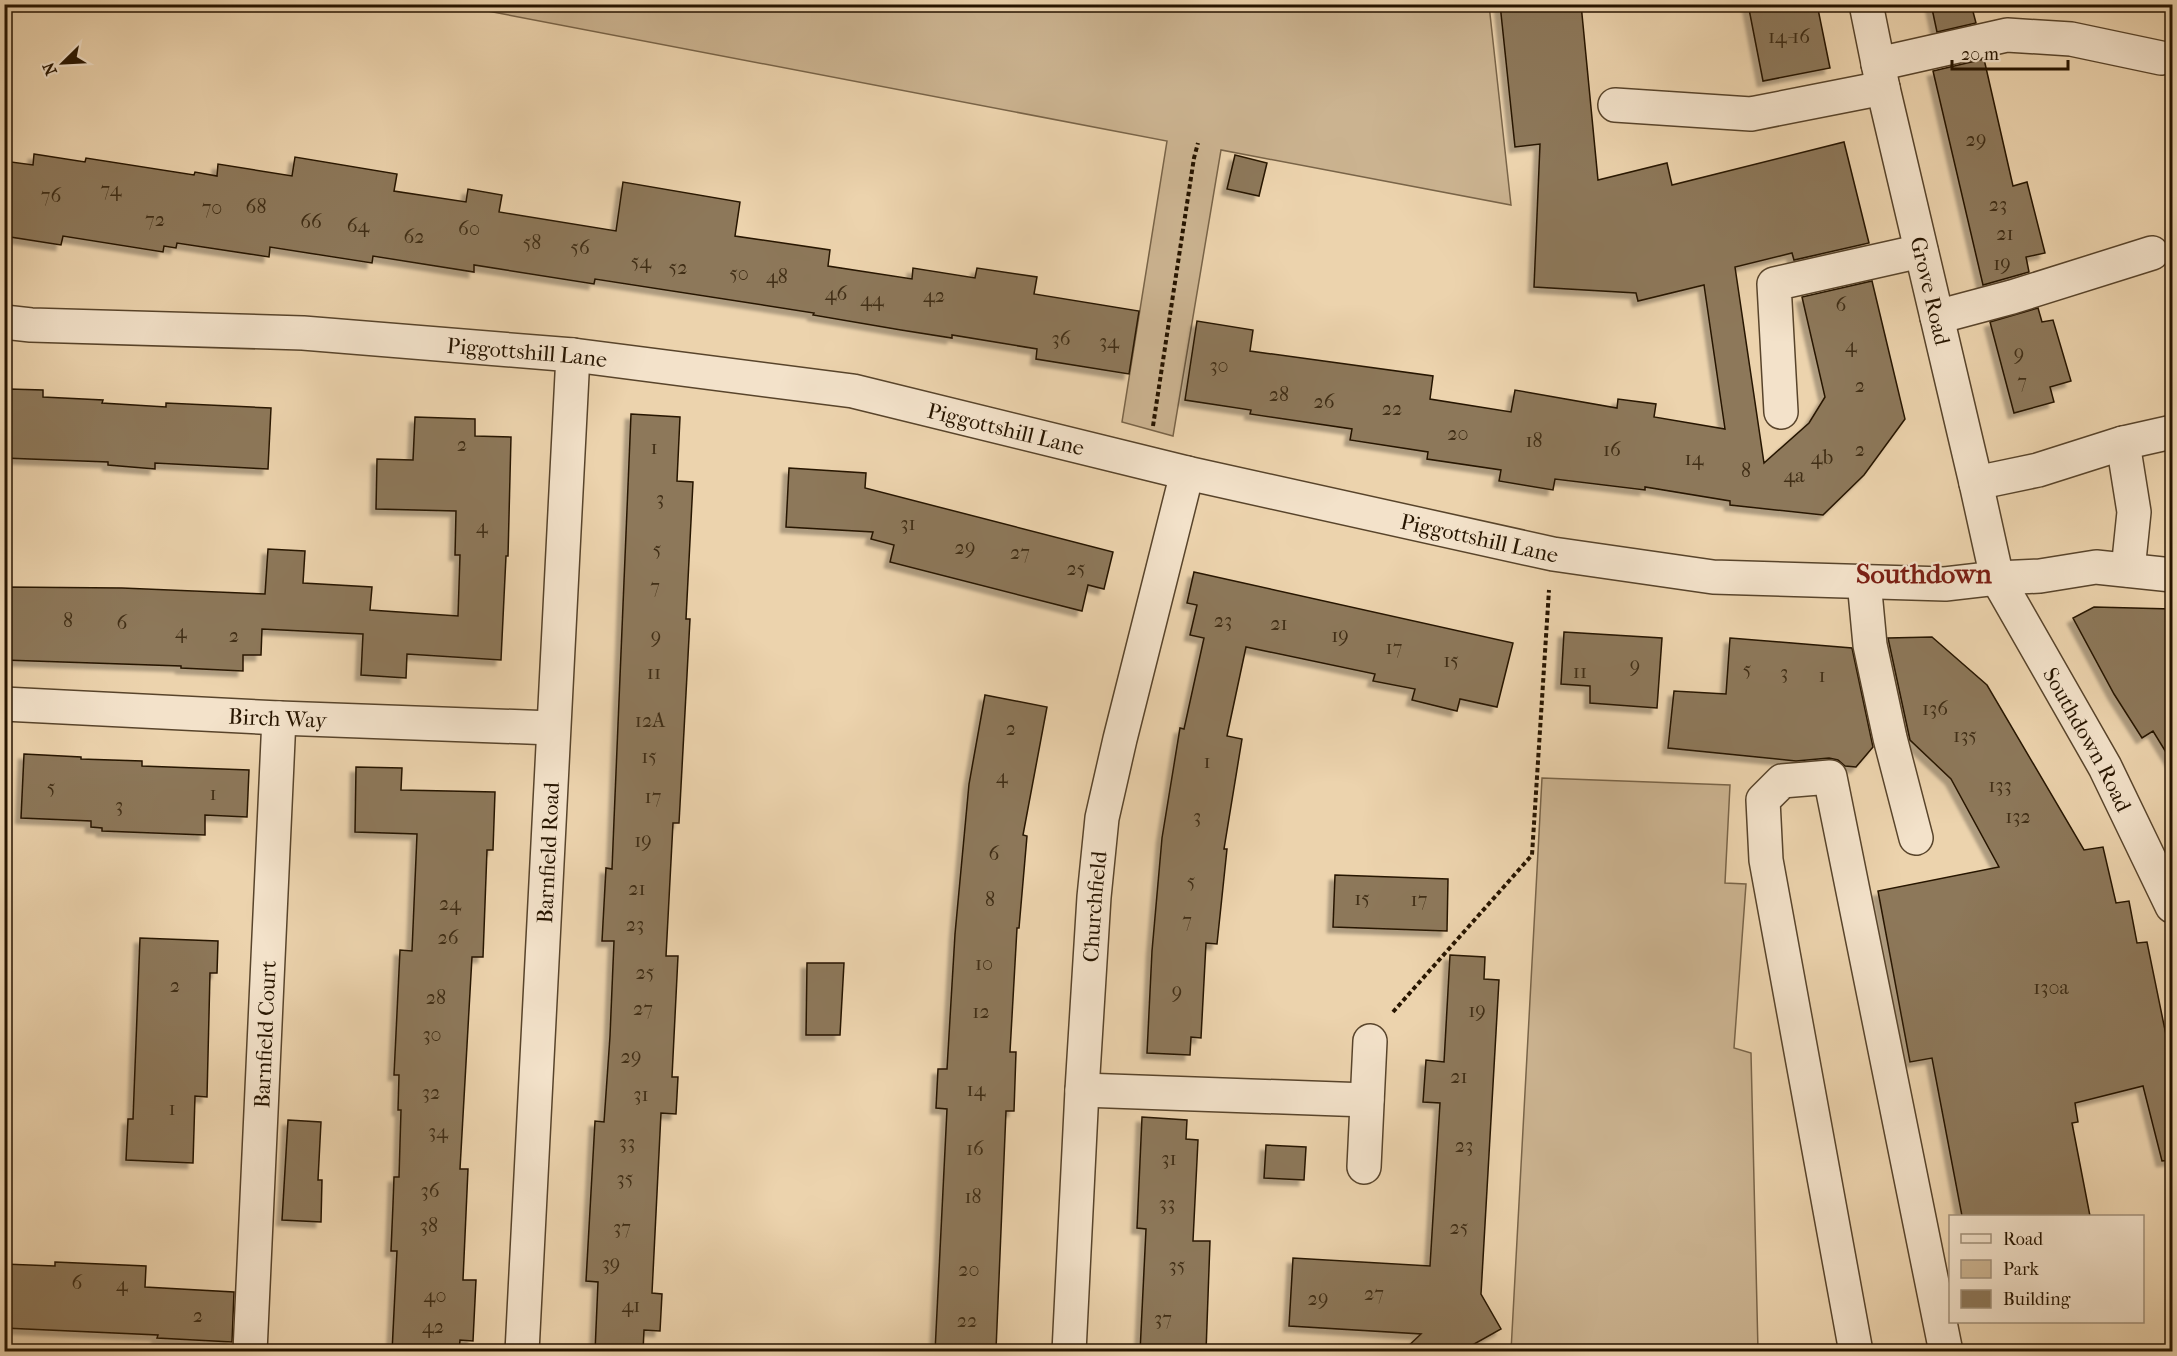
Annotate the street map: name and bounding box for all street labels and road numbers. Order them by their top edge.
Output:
street label: Grove Road [1904,234,1955,349]
street label: Piggottshill Lane [446,333,609,373]
street label: Piggottshill Lane [925,398,1087,461]
street label: Piggottshill Lane [1398,509,1561,569]
street label: Southdown Road [2037,663,2137,817]
street label: Birch Way [228,703,329,734]
street label: Barnfield Road [532,780,565,924]
street label: Churchfield [1078,849,1113,963]
street label: Barnfield Court [249,960,282,1109]

